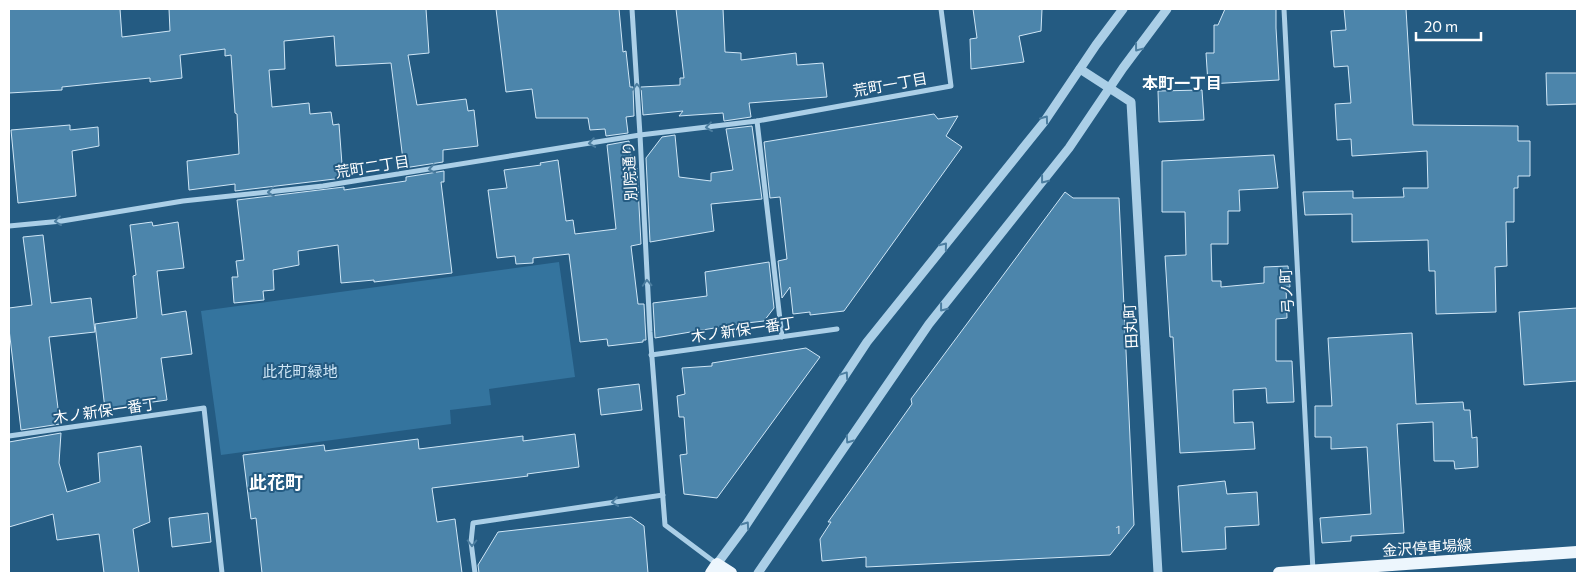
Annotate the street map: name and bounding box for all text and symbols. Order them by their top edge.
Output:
scale bar [1416,10,1481,42]
text: 20 m [1424,17,1458,35]
one-way arrow [1135,42,1144,52]
street label: 荒町一丁目 [851,69,929,99]
district label: 本町一丁目 [1142,73,1222,92]
one-way arrow [631,83,642,91]
one-way arrow [1039,115,1048,125]
one-way arrow [704,121,712,132]
one-way arrow [588,138,597,148]
street label: 別院通り [618,141,640,201]
street label: 荒町二丁目 [334,151,410,181]
one-way arrow [427,163,435,174]
one-way arrow [1041,174,1049,183]
one-way arrow [267,186,275,197]
one-way arrow [54,215,62,226]
one-way arrow [938,243,946,252]
street label: 弓ノ町 [1276,268,1296,314]
one-way arrow [642,279,653,287]
one-way arrow [939,302,948,311]
street label: 田丸町 [1120,303,1140,349]
street label: 木ノ新保一番丁 [690,313,796,345]
park label: 此花町緑地 [262,362,338,380]
one-way arrow [839,371,848,381]
street label: 木ノ新保一番丁 [52,394,158,426]
one-way arrow [846,434,855,444]
district label: 此花町 [249,471,303,493]
one-way arrow [610,497,619,507]
one-way arrow [740,521,749,531]
house number: 1 [1115,522,1121,536]
street label: 金沢停車場線 [1381,535,1473,559]
one-way arrow [467,539,477,547]

